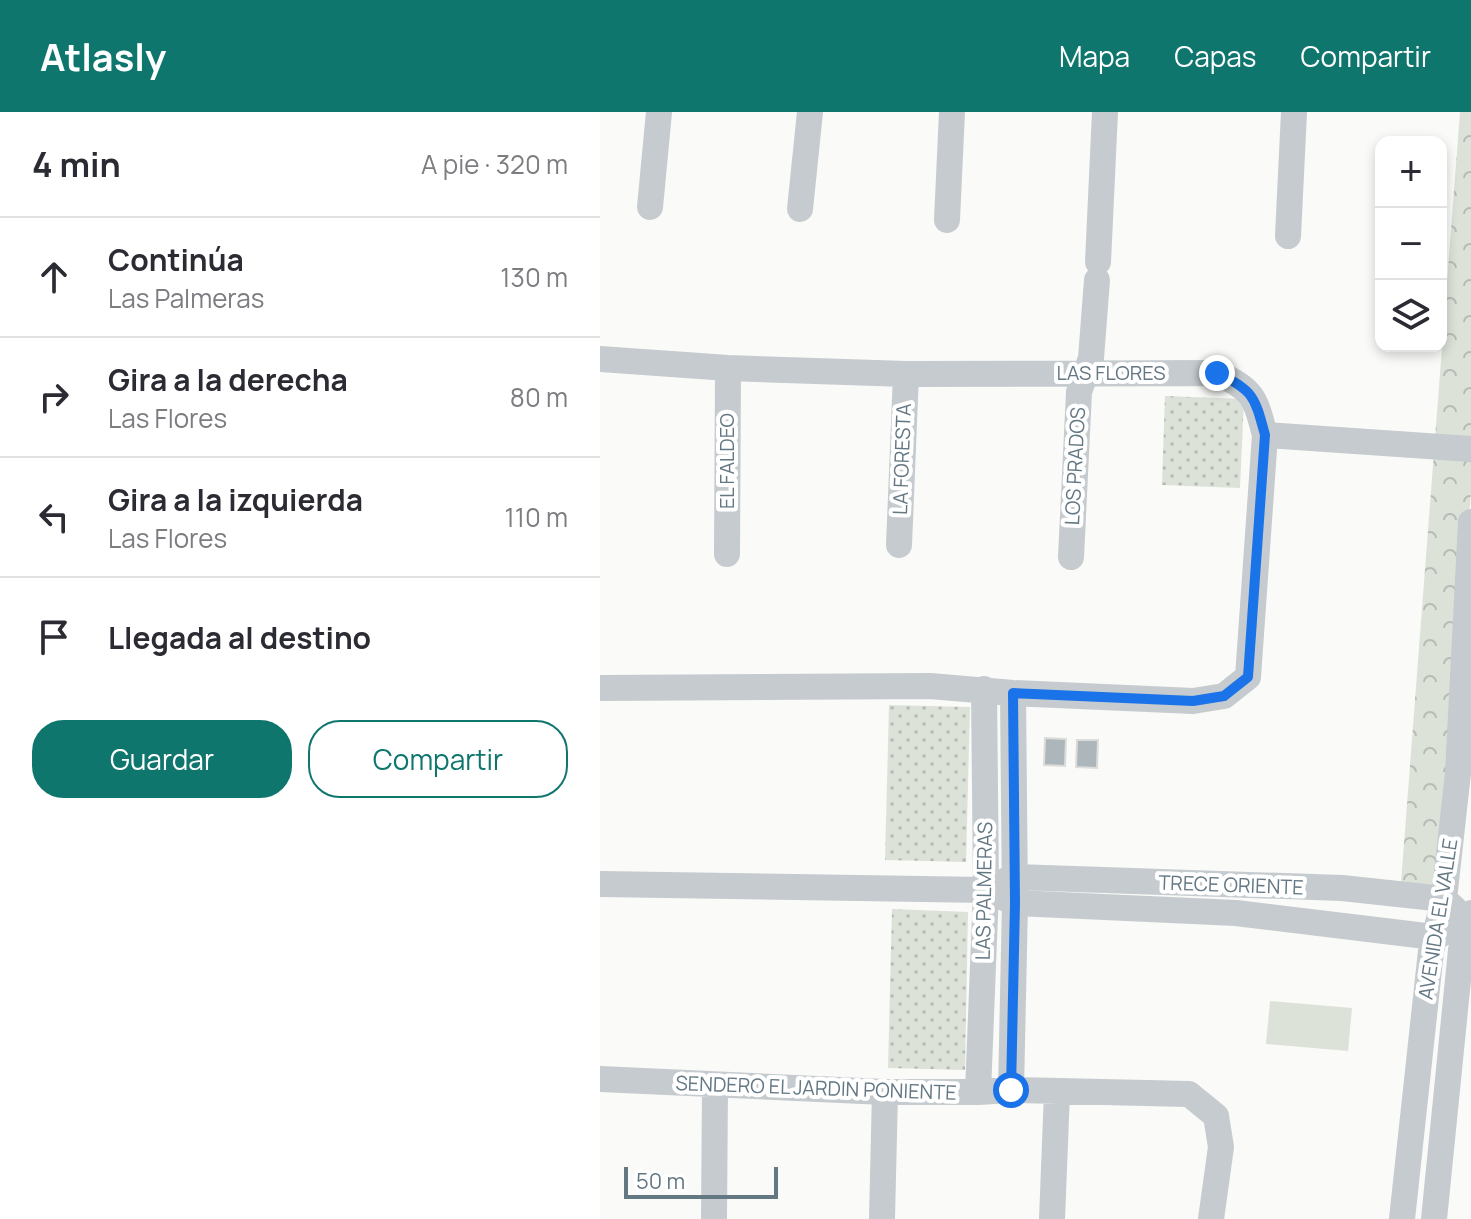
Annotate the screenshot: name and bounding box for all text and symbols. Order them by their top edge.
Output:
text: Atlasly [40,30,166,82]
text: Mapa [1059,37,1130,75]
text: Capas [1174,37,1257,75]
text: Compartir [1301,37,1431,75]
map controls [1375,136,1447,352]
button: + [1375,136,1447,208]
text: 4 min [32,141,121,187]
text: A pie · 320 m [421,146,568,182]
button: − [1375,208,1447,280]
text: Continúa [108,239,244,280]
icon: ahead [32,255,76,299]
text: 130 m [500,259,568,295]
text: Las Palmeras [108,280,264,316]
button: layers [1375,280,1447,352]
route end [1199,355,1235,391]
text: Gira a la derecha [108,359,348,400]
street label: LAS FLORES [1057,359,1165,386]
icon: right [32,375,76,419]
text: 80 m [510,379,568,415]
text: Las Flores [108,400,227,436]
street label: LA FORESTA [886,403,917,515]
street label: LOS PRADOS [1058,406,1091,526]
street label: EL FALDEO [713,413,740,509]
text: Gira a la izquierda [108,479,363,520]
icon: left [32,495,76,539]
text: 110 m [505,499,568,535]
text: Las Flores [108,520,227,556]
icon: arrive [32,615,76,659]
text: Llegada al destino [108,617,371,658]
button: Guardar [32,720,292,798]
button: Compartir [308,720,568,798]
street label: LAS PALMERAS [969,822,998,960]
street label: AVENIDA EL VALLE [1411,837,1464,1001]
street label: TRECE ORIENTE [1158,868,1304,901]
street label: SENDERO EL JARDIN PONIENTE [675,1069,957,1106]
route start [993,1072,1029,1108]
scale bar [624,1163,778,1199]
text: 50 m [636,1166,685,1196]

